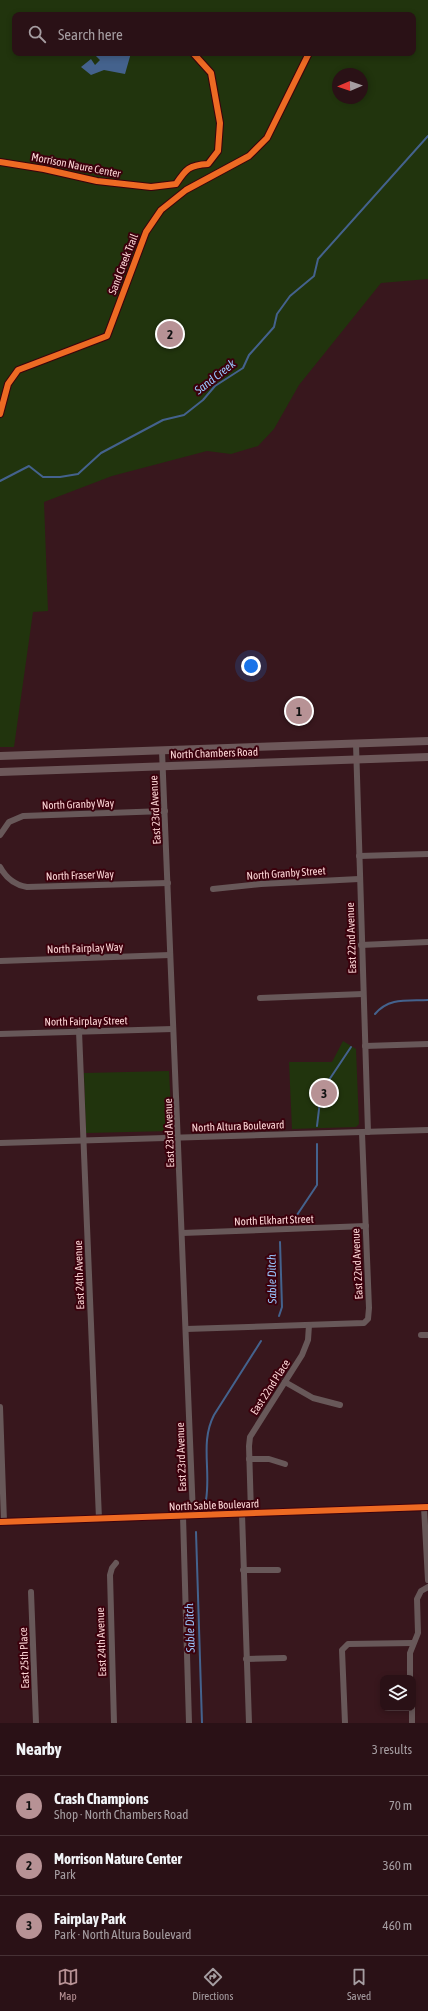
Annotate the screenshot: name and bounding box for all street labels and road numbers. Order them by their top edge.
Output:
street label: Morrison Naure Center [30,150,122,180]
street label: Sand Creek Trail [106,232,140,296]
street label: North Chambers Road [170,745,258,761]
street label: East 23rd Avenue [147,775,163,845]
street label: North Granby Way [42,797,115,811]
street label: North Granby Street [246,864,326,882]
street label: North Fraser Way [46,868,115,882]
street label: East 22nd Avenue [344,902,358,974]
street label: North Fairplay Way [47,941,124,955]
street label: North Fairplay Street [44,1014,128,1028]
street label: East 23rd Avenue [162,1098,176,1168]
street label: North Altura Boulevard [192,1118,284,1134]
street label: North Elkhart Street [234,1213,314,1227]
street label: East 22nd Avenue [349,1228,365,1300]
street label: East 24th Avenue [72,1240,86,1310]
street label: East 22nd Place [248,1357,292,1417]
street label: East 23rd Avenue [174,1422,188,1492]
street label: North Sable Boulevard [169,1497,259,1513]
street label: East 24th Avenue [94,1607,108,1677]
street label: East 25th Place [17,1627,31,1689]

